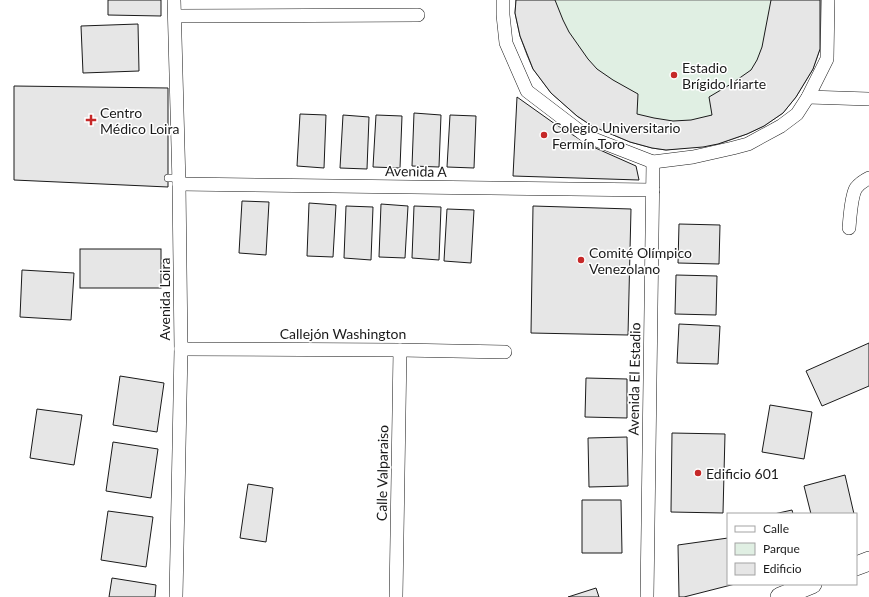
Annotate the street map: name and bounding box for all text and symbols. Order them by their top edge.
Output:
place label: Estadio Brígido Iriarte [682,59,766,92]
marker: Estadio Brígido Iriarte [669,70,679,80]
place label: Centro Médico Loira [100,104,179,137]
marker: Centro Médico Loira [85,114,97,126]
place label: Colegio Universitario Fermín Toro [552,119,681,152]
marker: Colegio Universitario Fermín Toro [539,130,549,140]
street label: Avenida A [385,162,448,180]
place label: Comité Olímpico Venezolano [589,244,692,277]
marker: Comité Olímpico Venezolano [576,255,586,265]
street label: Avenida Loira [156,258,173,340]
street label: Avenida El Estadio [625,322,643,436]
street label: Callejón Washington [280,325,406,342]
street label: Calle Valparaiso [373,425,391,521]
place label: Edificio 601 [706,465,779,482]
marker: Edificio 601 [693,468,703,478]
legend [727,513,857,585]
text: Calle [763,521,789,536]
text: Parque [763,541,800,556]
text: Edificio [763,561,802,576]

